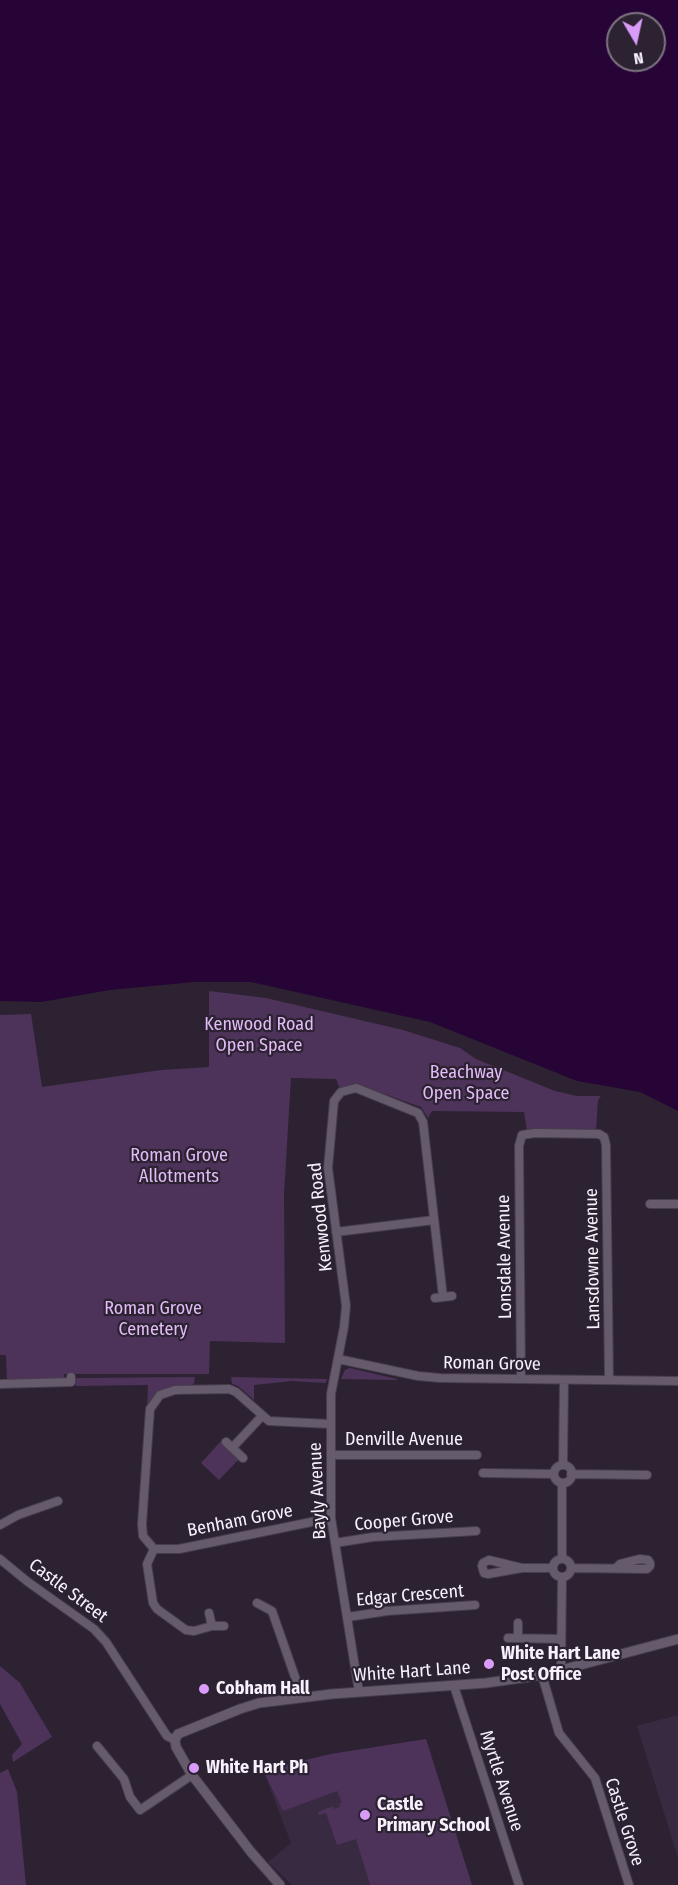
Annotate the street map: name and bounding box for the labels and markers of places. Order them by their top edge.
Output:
place label: White Hart Lane Post Office [501,1643,620,1686]
marker: White Hart Lane Post Office [482,1657,496,1671]
place label: Cobham Hall [216,1678,310,1700]
marker: Cobham Hall [197,1682,211,1696]
place label: White Hart Ph [206,1757,308,1779]
marker: White Hart Ph [187,1761,201,1775]
place label: Castle Primary School [377,1794,490,1836]
marker: Castle Primary School [358,1808,372,1822]

